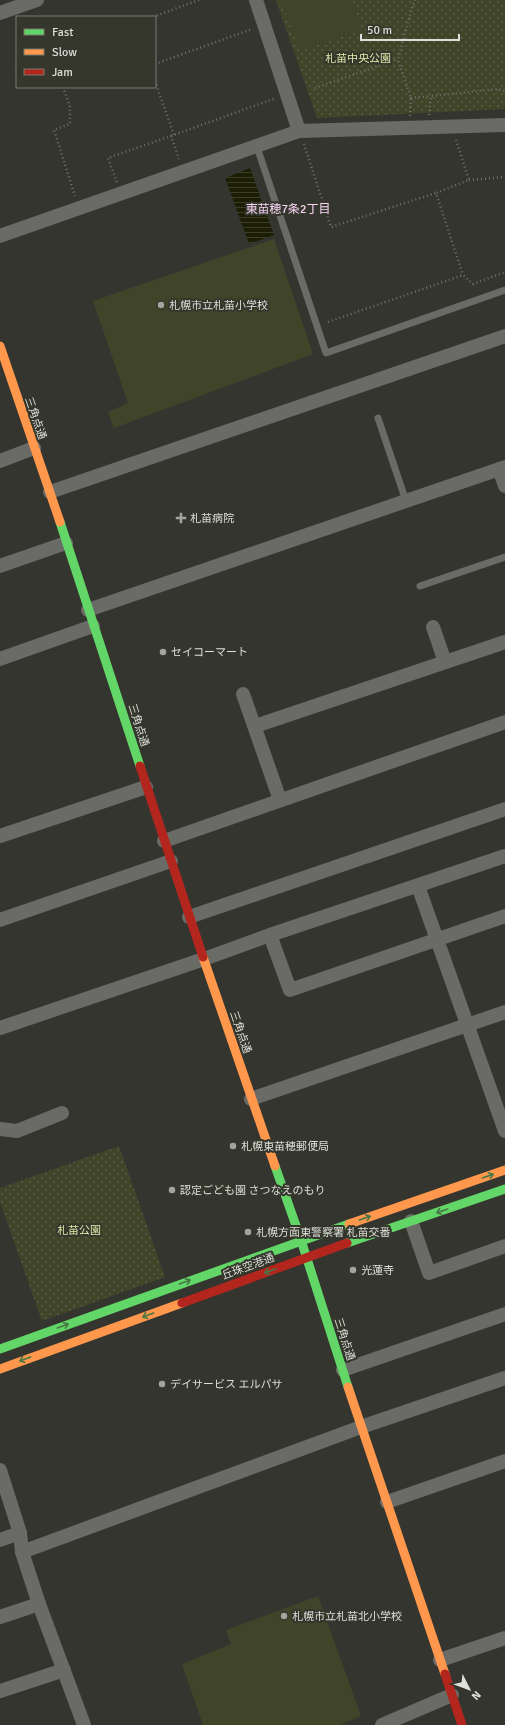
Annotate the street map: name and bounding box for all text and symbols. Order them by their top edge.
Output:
legend [16,16,156,88]
scale bar [361,16,459,42]
text: 50 m [367,23,392,38]
text: Fast [52,25,73,40]
text: Slow [52,45,77,60]
park label: 札苗中央公園 [325,52,391,65]
text: Jam [52,65,73,80]
district label: 東苗穂7条2丁目 [246,202,330,217]
place label: 札幌市立札苗小学校 [169,299,268,312]
marker: 札幌市立札苗小学校 [156,300,166,310]
street label: 三角点通 [22,395,49,441]
marker: 札苗病院 [175,512,187,524]
place label: 札苗病院 [190,512,234,525]
place label: セイコーマート [171,646,248,659]
marker: セイコーマート [158,647,168,657]
street label: 三角点通 [126,702,152,748]
street label: 三角点通 [227,1009,254,1055]
place label: 札幌東苗穂郵便局 [241,1140,329,1153]
marker: 札幌東苗穂郵便局 [228,1141,238,1151]
one-way arrow [481,1172,494,1179]
place label: 認定ごども園 さつなえのもり [180,1184,325,1197]
marker: 認定ごども園 さつなえのもり [167,1185,177,1195]
one-way arrow [436,1207,448,1215]
one-way arrow [358,1214,370,1222]
park label: 札苗公園 [57,1224,101,1237]
place label: 札幌方面東警察署 札苗交番 [256,1226,390,1239]
marker: 札幌方面東警察署 札苗交番 [243,1227,253,1237]
street label: 丘珠空港通 [220,1251,276,1282]
place label: 光蓮寺 [361,1264,394,1277]
marker: 光蓮寺 [348,1265,358,1275]
one-way arrow [264,1268,276,1276]
one-way arrow [179,1278,192,1285]
one-way arrow [142,1312,154,1320]
street label: 三角点通 [332,1316,358,1362]
one-way arrow [57,1322,69,1330]
one-way arrow [20,1356,32,1364]
place label: デイサービス エルパサ [170,1378,282,1391]
marker: デイサービス エルパサ [157,1379,167,1389]
place label: 札幌市立札苗北小学校 [292,1610,402,1623]
marker: 札幌市立札苗北小学校 [279,1611,289,1621]
north arrow [449,1669,489,1709]
text: N [469,1688,483,1703]

